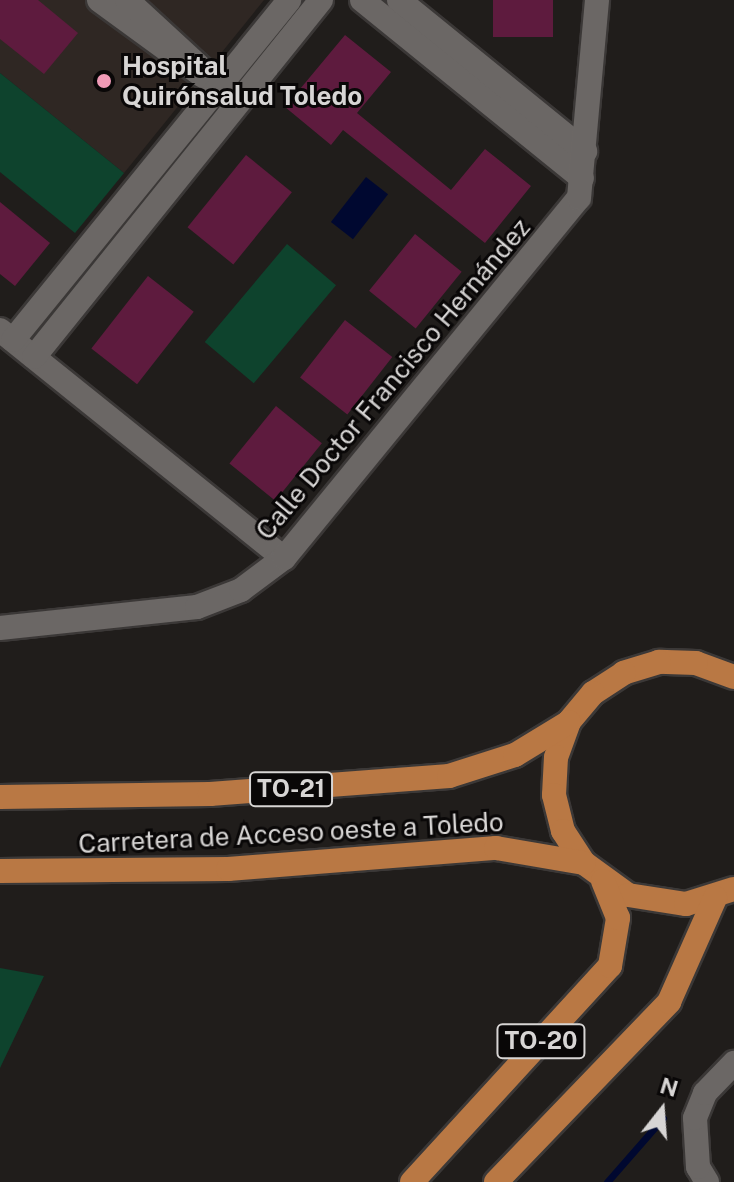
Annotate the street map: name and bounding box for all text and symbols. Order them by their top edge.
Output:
place label: Hospital Quirónsalud Toledo [122,50,362,112]
marker: Hospital Quirónsalud Toledo [93,70,115,92]
street label: Calle Doctor Francisco Hernández [249,212,537,546]
road number: TO-21 [249,769,333,809]
street label: Carretera de Acceso oeste a Toledo [77,806,505,860]
road number: TO-20 [495,1021,587,1061]
north arrow [622,1070,702,1150]
text: N [657,1072,681,1102]

